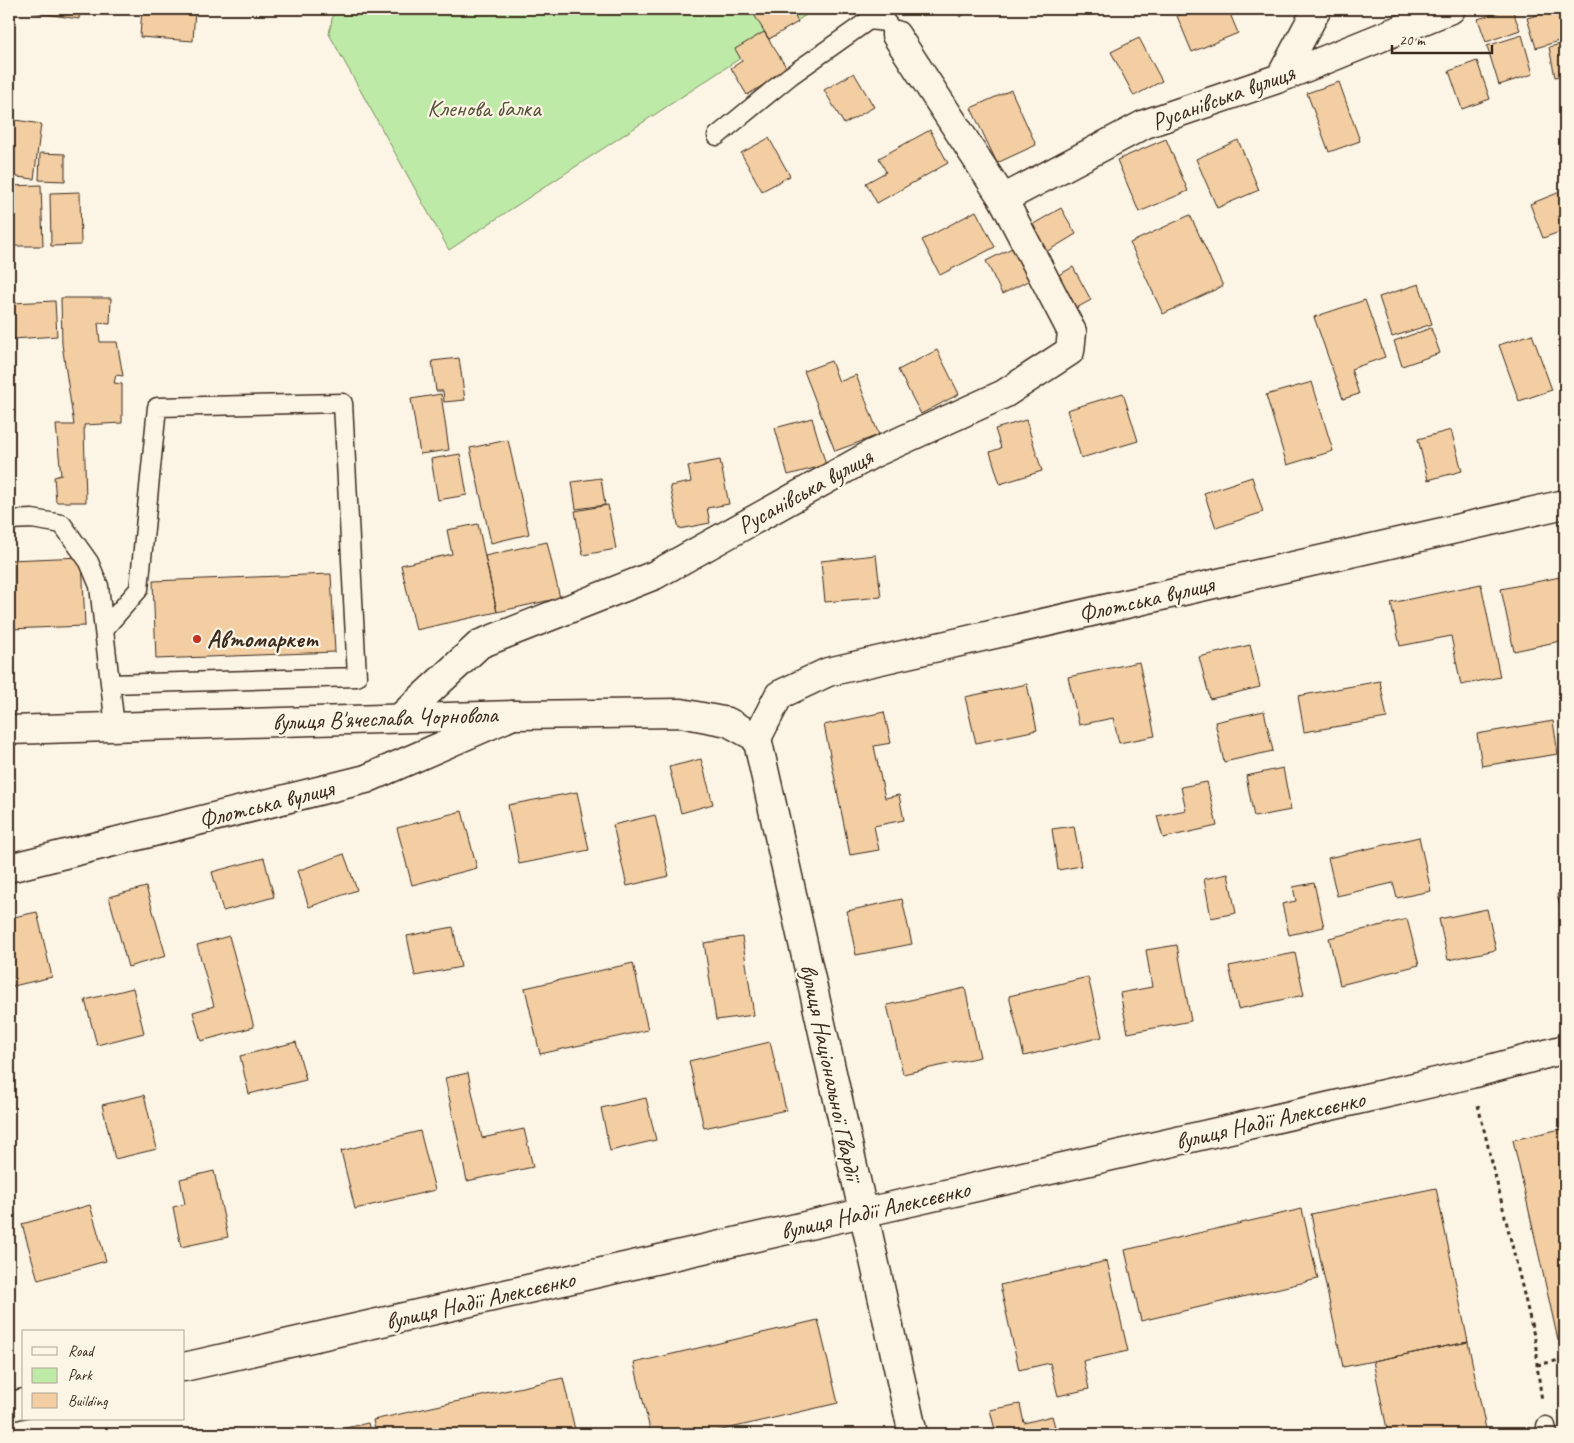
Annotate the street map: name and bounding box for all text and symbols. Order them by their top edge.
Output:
scale bar [1392,22,1492,54]
text: 20 m [1399,31,1426,50]
street label: Русанівська вулиця [1147,57,1300,137]
park label: Кленова балка [427,93,542,123]
street label: Русанівська вулиця [732,441,879,540]
street label: Флотська вулиця [1076,569,1218,629]
place label: Автомаркет [207,624,319,654]
marker: Автомаркет [191,633,203,645]
street label: вулиця В'ячеслава Чорновола [272,699,499,737]
street label: Флотська вулиця [196,772,338,835]
street label: вулиця Національної Гвардії [793,961,870,1187]
street label: вулиця Надії Алексєєнко [1173,1083,1369,1156]
street label: вулиця Надії Алексєєнко [778,1173,974,1246]
street label: вулиця Надії Алексєєнко [383,1263,579,1336]
legend [22,1330,185,1420]
text: Road [68,1342,95,1361]
text: Park [68,1366,93,1385]
text: Building [68,1392,108,1411]

